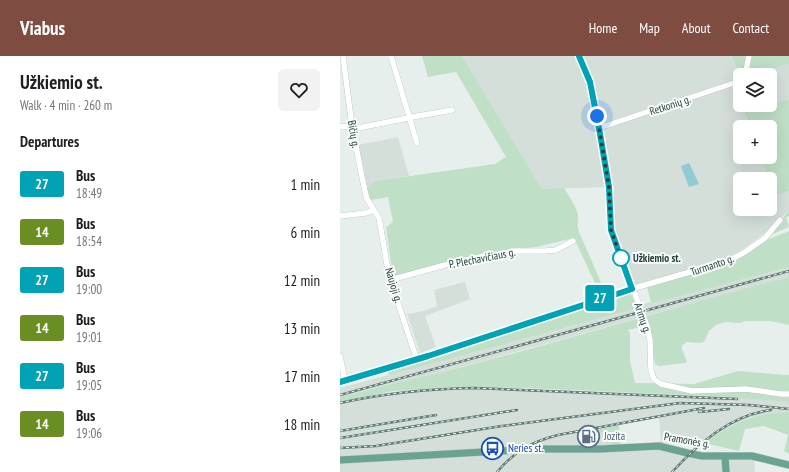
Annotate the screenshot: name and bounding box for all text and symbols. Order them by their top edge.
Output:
text: Viabus [20,16,65,40]
text: Home [589,19,617,37]
text: Map [639,19,660,37]
text: About [682,19,711,37]
text: Contact [733,19,769,37]
map controls [733,68,777,216]
button: layers [733,68,777,112]
button: heart [278,69,320,111]
text: Užkiemio st. [20,70,103,94]
street label: Retkonių g. [648,92,692,118]
text: Walk · 4 min · 260 m [20,97,112,114]
your location [587,106,607,126]
street label: Bičių g. [345,119,363,149]
button: + [733,120,777,164]
text: Departures [20,132,79,151]
text: Bus [76,166,95,185]
button: − [733,172,777,216]
text: 27 [35,175,49,193]
text: 1 min [290,175,320,194]
text: 18:49 [76,185,102,202]
text: Bus [76,214,95,233]
text: 14 [35,223,49,241]
text: 6 min [290,223,320,242]
text: 18:54 [76,233,102,250]
street label: P. Plechavičiaus g. [448,245,516,271]
marker: Užkiemio st. [612,249,630,267]
place label: Užkiemio st. [633,251,681,265]
street label: Turmanto g. [688,251,736,279]
text: Bus [76,262,95,281]
street label: Naujoji g. [382,266,406,304]
text: 27 [35,271,49,289]
text: 12 min [284,271,320,290]
text: 19:00 [76,281,102,298]
line badge: 27 [582,285,618,311]
text: 27 [593,289,607,307]
street label: Arimų g. [631,301,655,335]
text: Bus [76,310,95,329]
text: 14 [35,319,49,337]
text: 13 min [284,319,320,338]
text: 19:01 [76,329,102,346]
text: Bus [76,358,95,377]
text: 27 [35,367,49,385]
text: 17 min [284,367,320,386]
text: 19:05 [76,377,102,394]
text: Bus [76,406,95,425]
text: 14 [35,415,49,433]
text: 18 min [284,415,320,434]
fuel station icon: Jozita [576,423,602,449]
text: 19:06 [76,425,102,442]
place label: Jozita [603,429,625,443]
street label: Pramonės g. [663,429,711,451]
bus stop icon: Neries st. [479,435,505,461]
place label: Neries st. [508,441,543,455]

